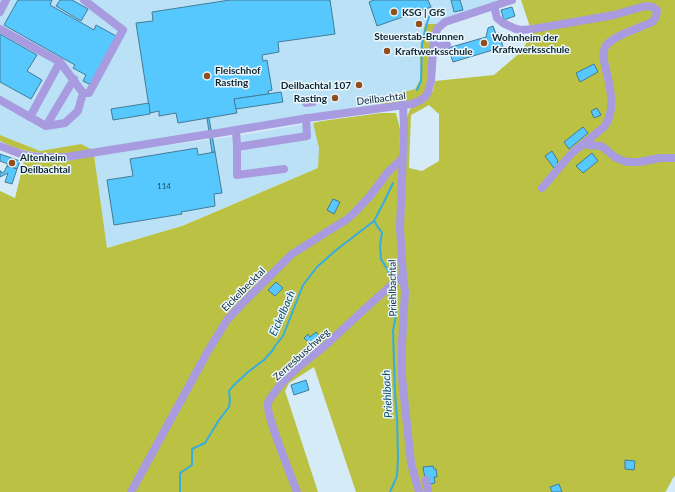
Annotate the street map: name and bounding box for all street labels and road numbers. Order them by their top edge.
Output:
street label: Deilbachtal [356,89,406,107]
street label: Priehlbachtal [386,259,398,317]
street label: Eickelbecktal [219,265,267,313]
street label: Zerresbuschweg [270,325,332,383]

